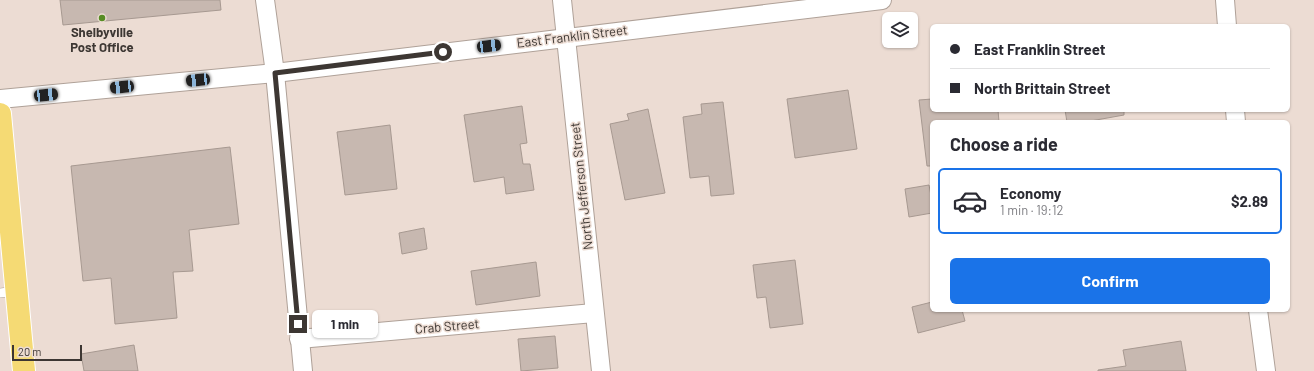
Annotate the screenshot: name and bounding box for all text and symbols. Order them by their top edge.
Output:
map controls [882,12,918,48]
button: layers [882,12,918,48]
marker: Shelbyville Post Office [97,13,107,23]
street label: East Franklin Street [516,21,628,51]
place label: Shelbyville Post Office [70,24,134,55]
car [476,39,502,53]
text: East Franklin Street [974,40,1105,58]
route start [434,43,452,61]
car [185,73,211,87]
text: North Brittain Street [974,79,1110,97]
car [109,80,135,94]
car [33,88,59,102]
street label: North Jefferson Street [566,121,596,251]
text: Choose a ride [950,133,1058,155]
icon: car [952,183,988,219]
text: Economy [1000,184,1061,202]
text: $2.89 [1231,192,1268,210]
text: 1 min · 19:12 [1000,202,1063,218]
button: Confirm [950,258,1270,304]
callout: 1 min [312,310,378,338]
route end [289,315,307,333]
street label: Crab Street [414,315,480,337]
text: 1 min [331,316,359,332]
scale bar [12,343,82,362]
text: 20 m [18,345,41,358]

